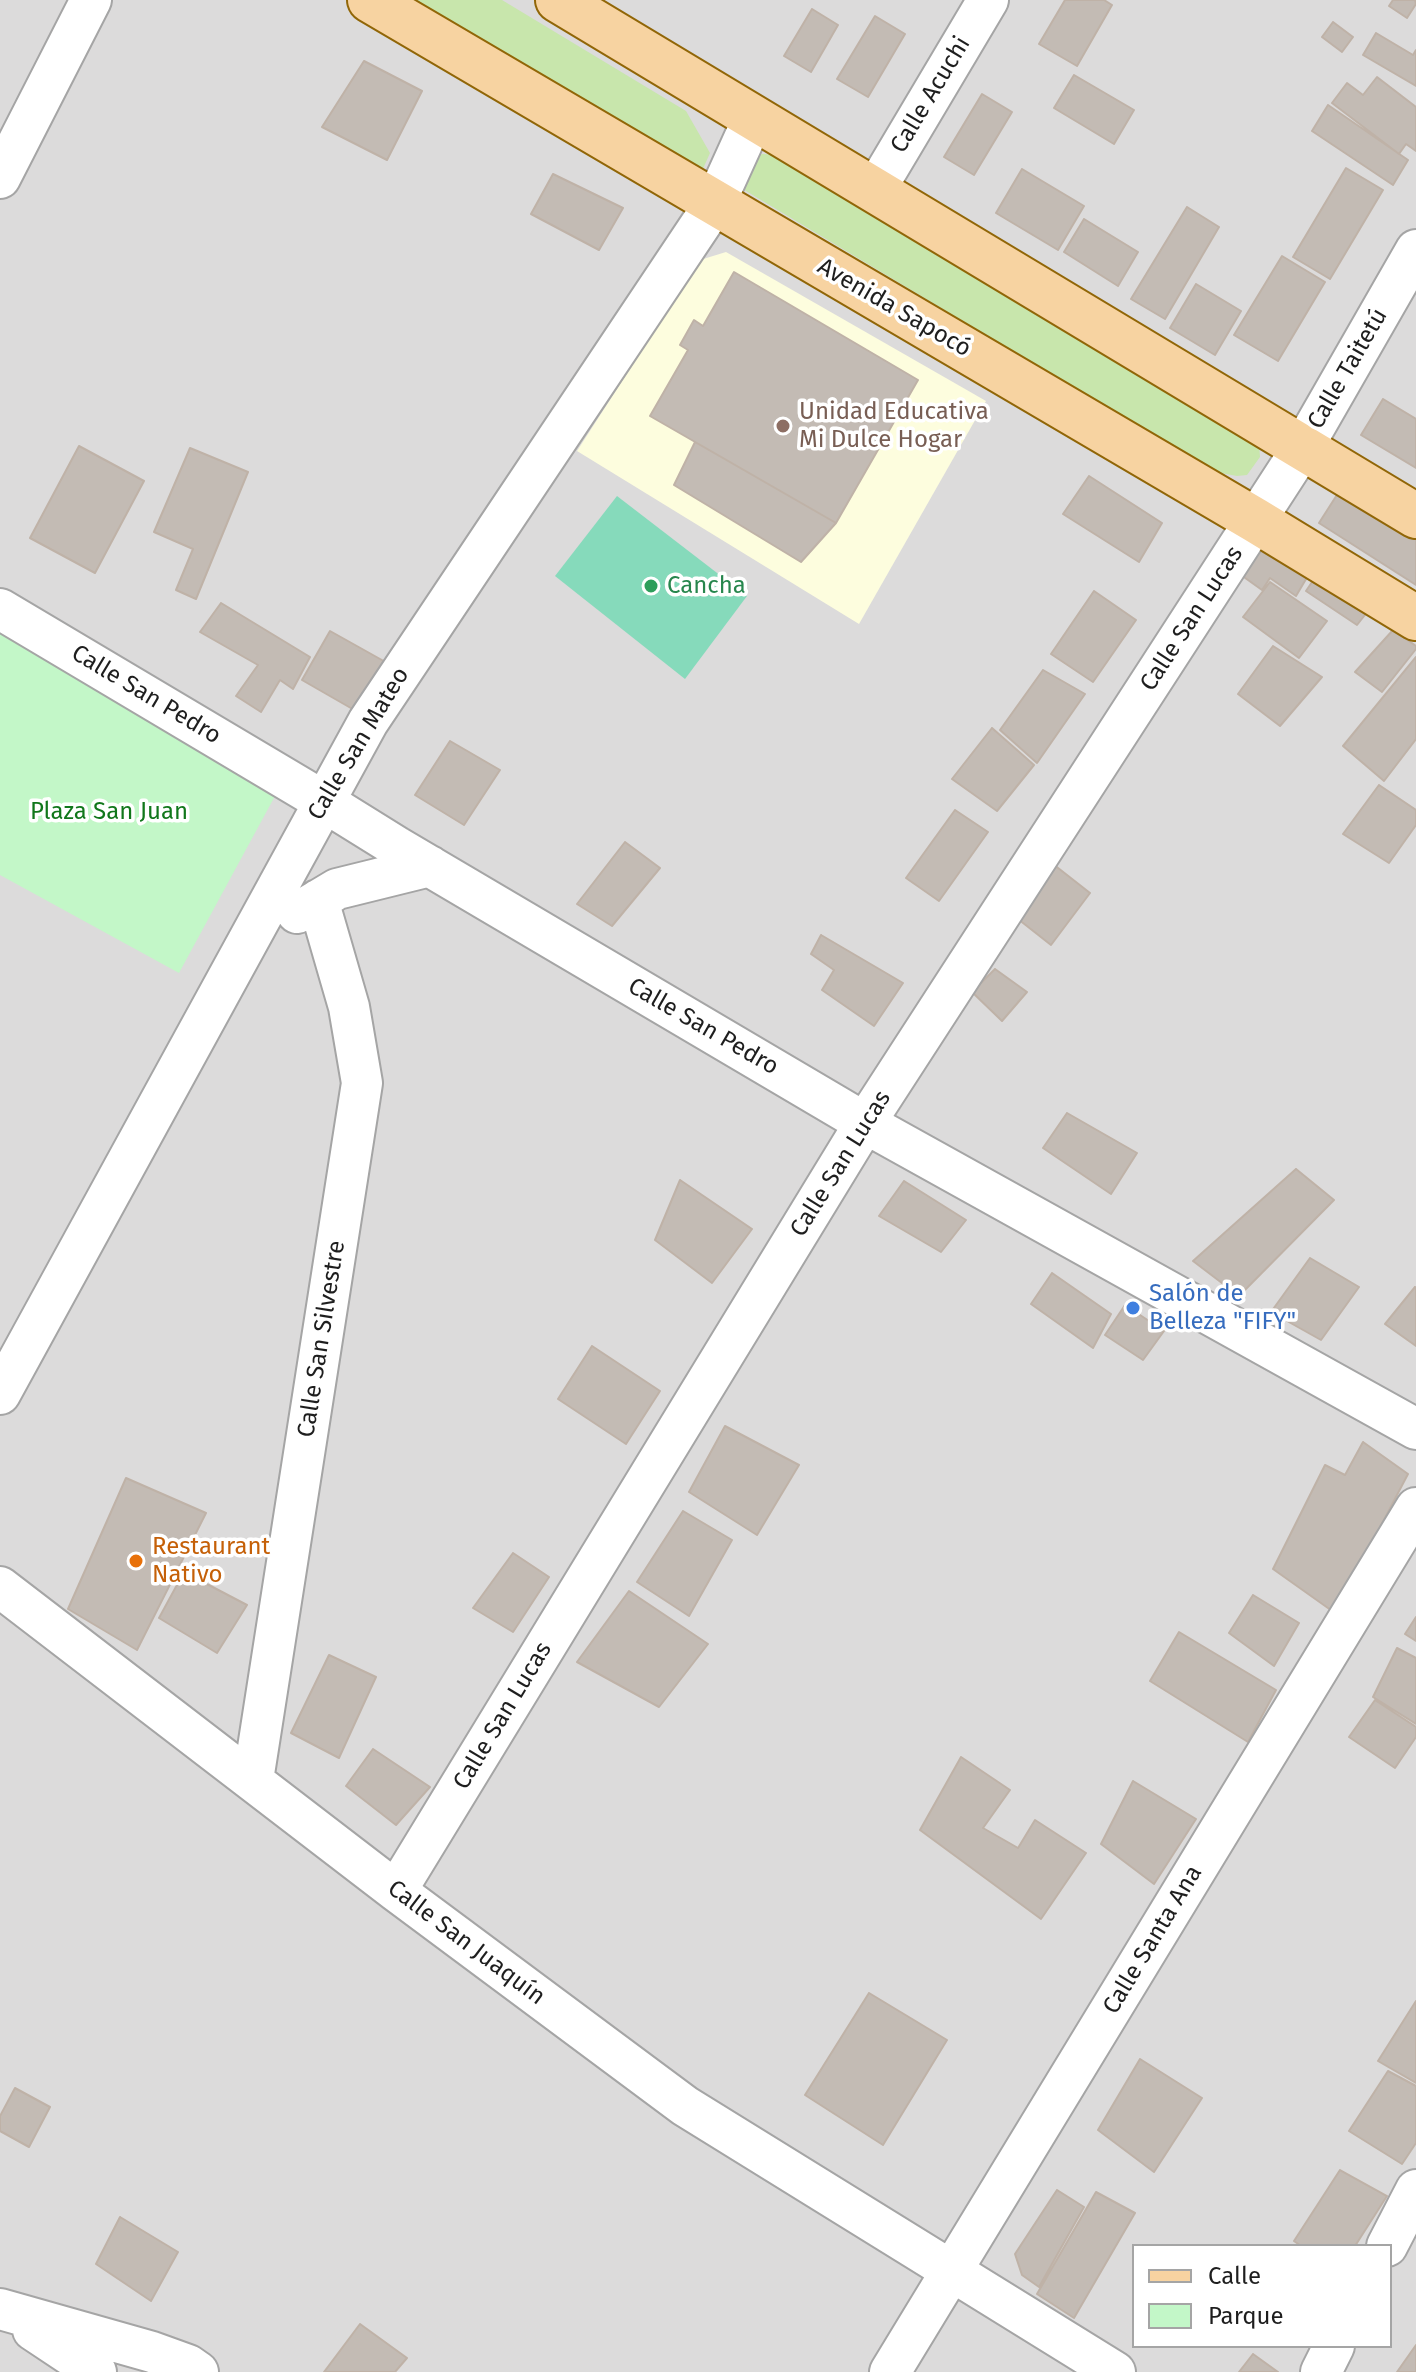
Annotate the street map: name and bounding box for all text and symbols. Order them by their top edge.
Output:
street label: Calle Acuchi [885,32,977,158]
street label: Avenida Sapocó [812,252,976,364]
street label: Calle Taitetú [1302,304,1394,434]
place label: Unidad Educativa Mi Dulce Hogar [799,398,989,454]
marker: Unidad Educativa Mi Dulce Hogar [774,417,792,435]
street label: Calle San Lucas [1135,541,1249,697]
place label: Cancha [667,572,746,600]
marker: Cancha [642,577,660,595]
street label: Calle San Pedro [66,639,226,751]
street label: Calle San Mateo [302,662,416,826]
park label: Plaza San Juan [30,798,188,826]
street label: Calle San Pedro [623,972,783,1082]
street label: Calle San Lucas [785,1086,897,1242]
street label: Calle San Silvestre [292,1239,352,1439]
place label: Salón de Belleza "FIFY" [1149,1280,1296,1336]
marker: Salón de Belleza "FIFY" [1124,1299,1142,1317]
place label: Restaurant Nativo [152,1533,270,1589]
marker: Restaurant Nativo [127,1552,145,1570]
street label: Calle San Lucas [448,1637,558,1795]
street label: Calle Santa Ana [1097,1860,1209,2020]
street label: Calle San Juaquín [382,1874,550,2012]
legend [1132,2244,1392,2348]
text: Calle [1208,2262,1261,2290]
text: Parque [1208,2302,1284,2330]

